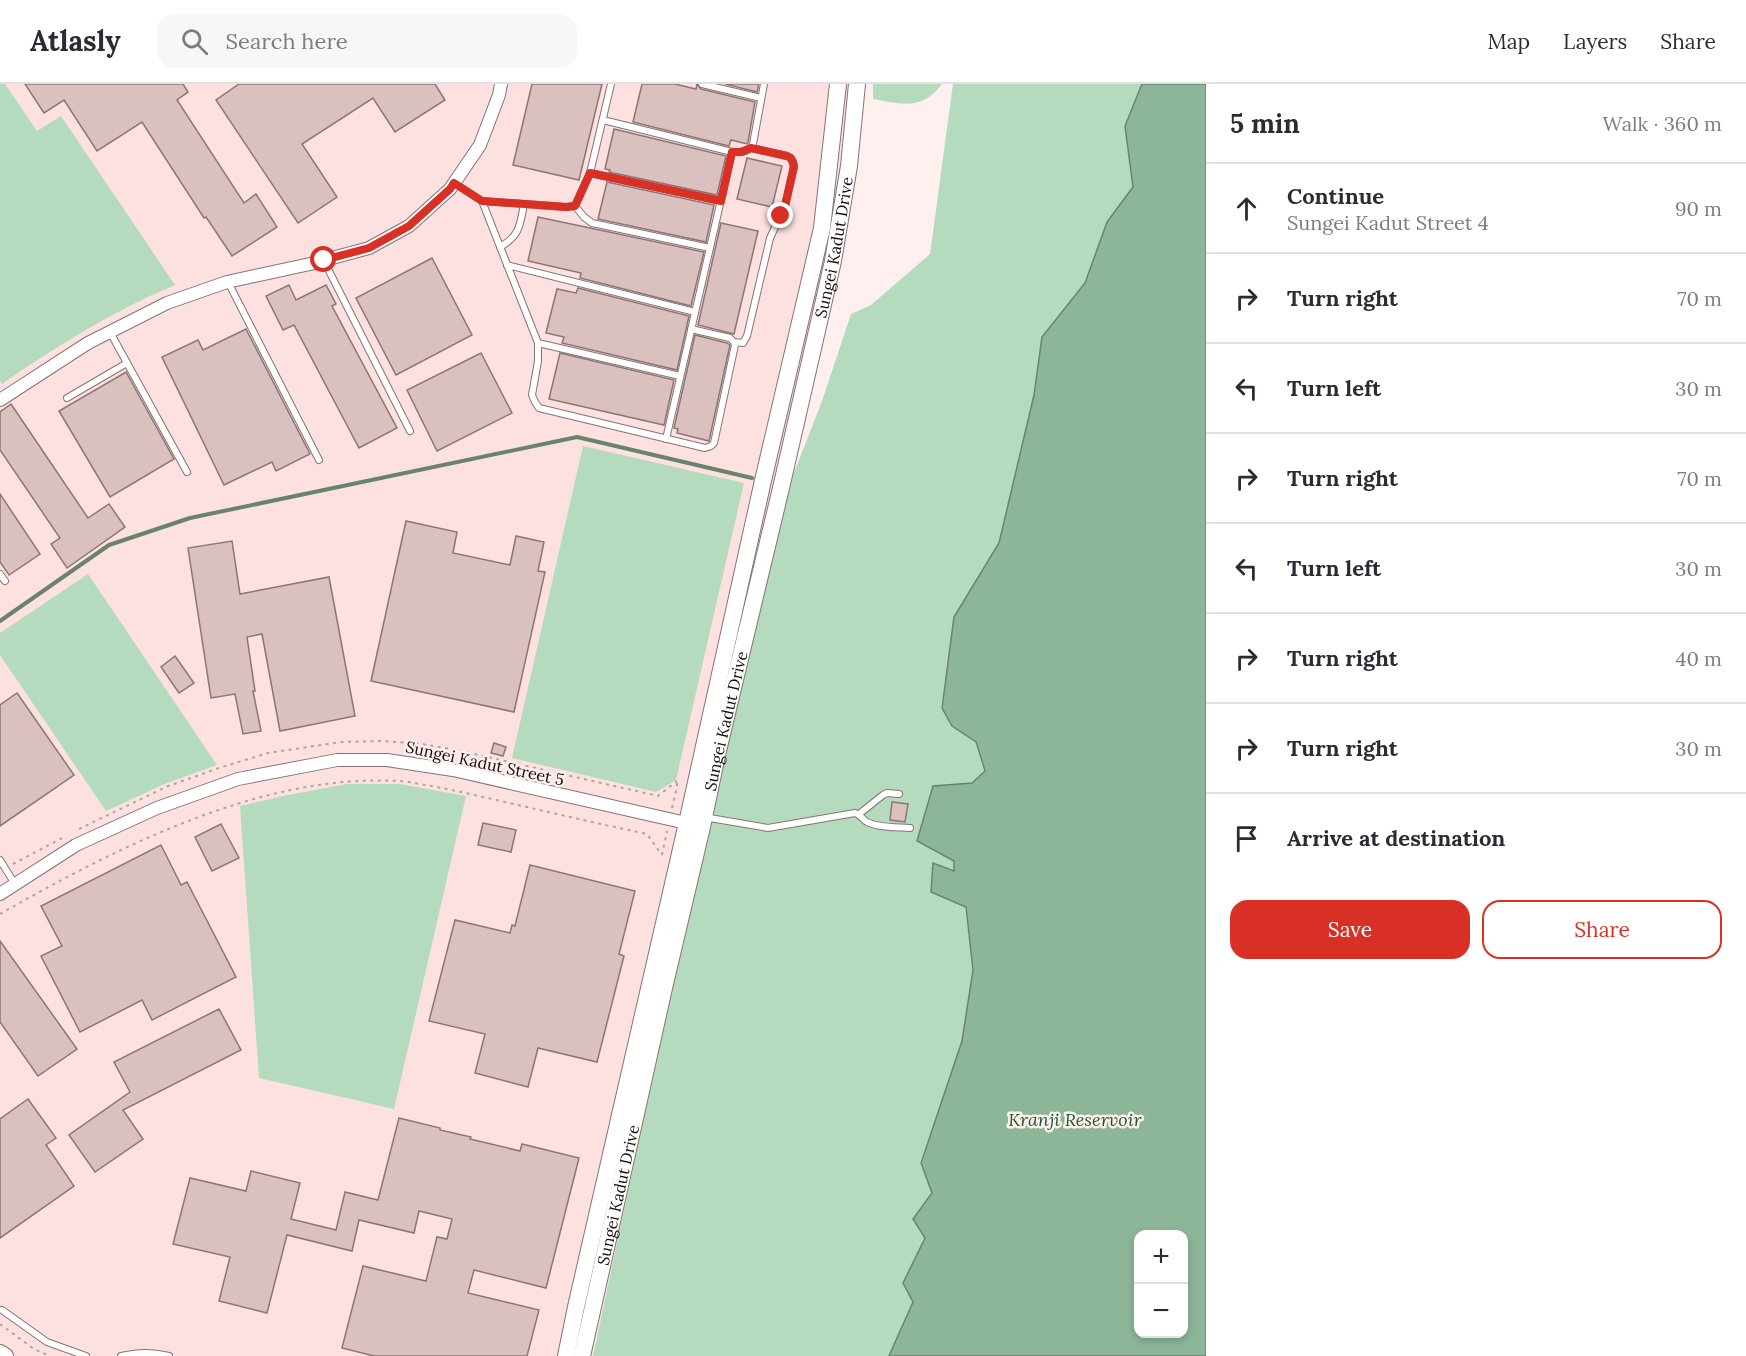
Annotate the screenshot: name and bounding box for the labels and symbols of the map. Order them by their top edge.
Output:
street label: Sungei Kadut Drive [810,175,857,320]
route end [767,202,793,228]
route start [310,246,336,272]
street label: Sungei Kadut Drive [700,649,752,793]
street label: Sungei Kadut Street 5 [404,736,566,790]
water label: Kranji Reservoir [1008,1108,1143,1131]
street label: Sungei Kadut Drive [593,1123,643,1267]

